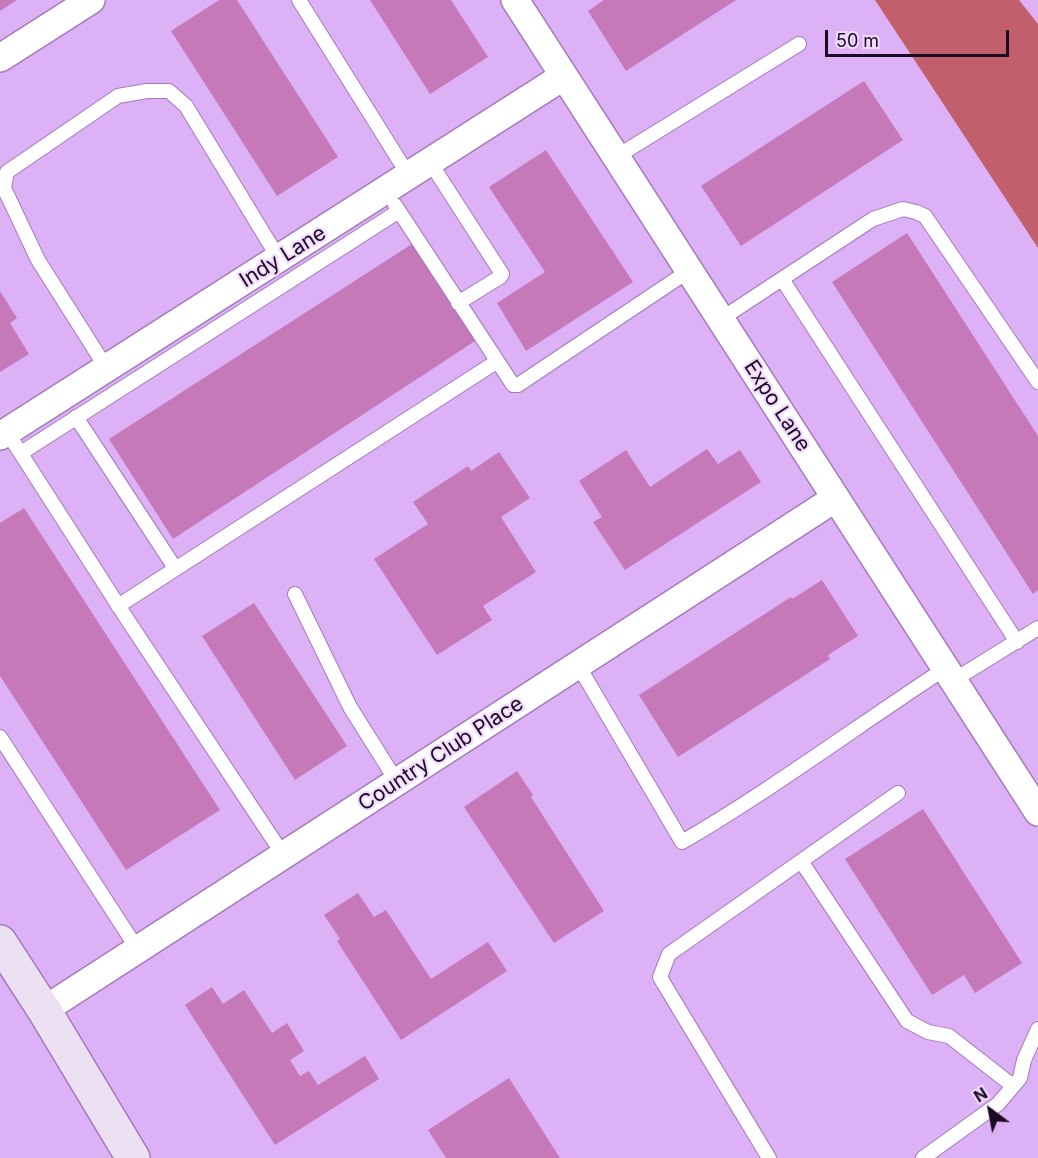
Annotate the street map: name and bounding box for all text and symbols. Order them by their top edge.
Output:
scale bar [828,18,1012,56]
text: 50 m [836,30,879,51]
street label: Indy Lane [235,221,331,293]
street label: Expo Lane [738,356,816,456]
street label: Country Club Place [354,691,528,817]
north arrow [960,1080,1020,1140]
text: N [970,1083,991,1106]

